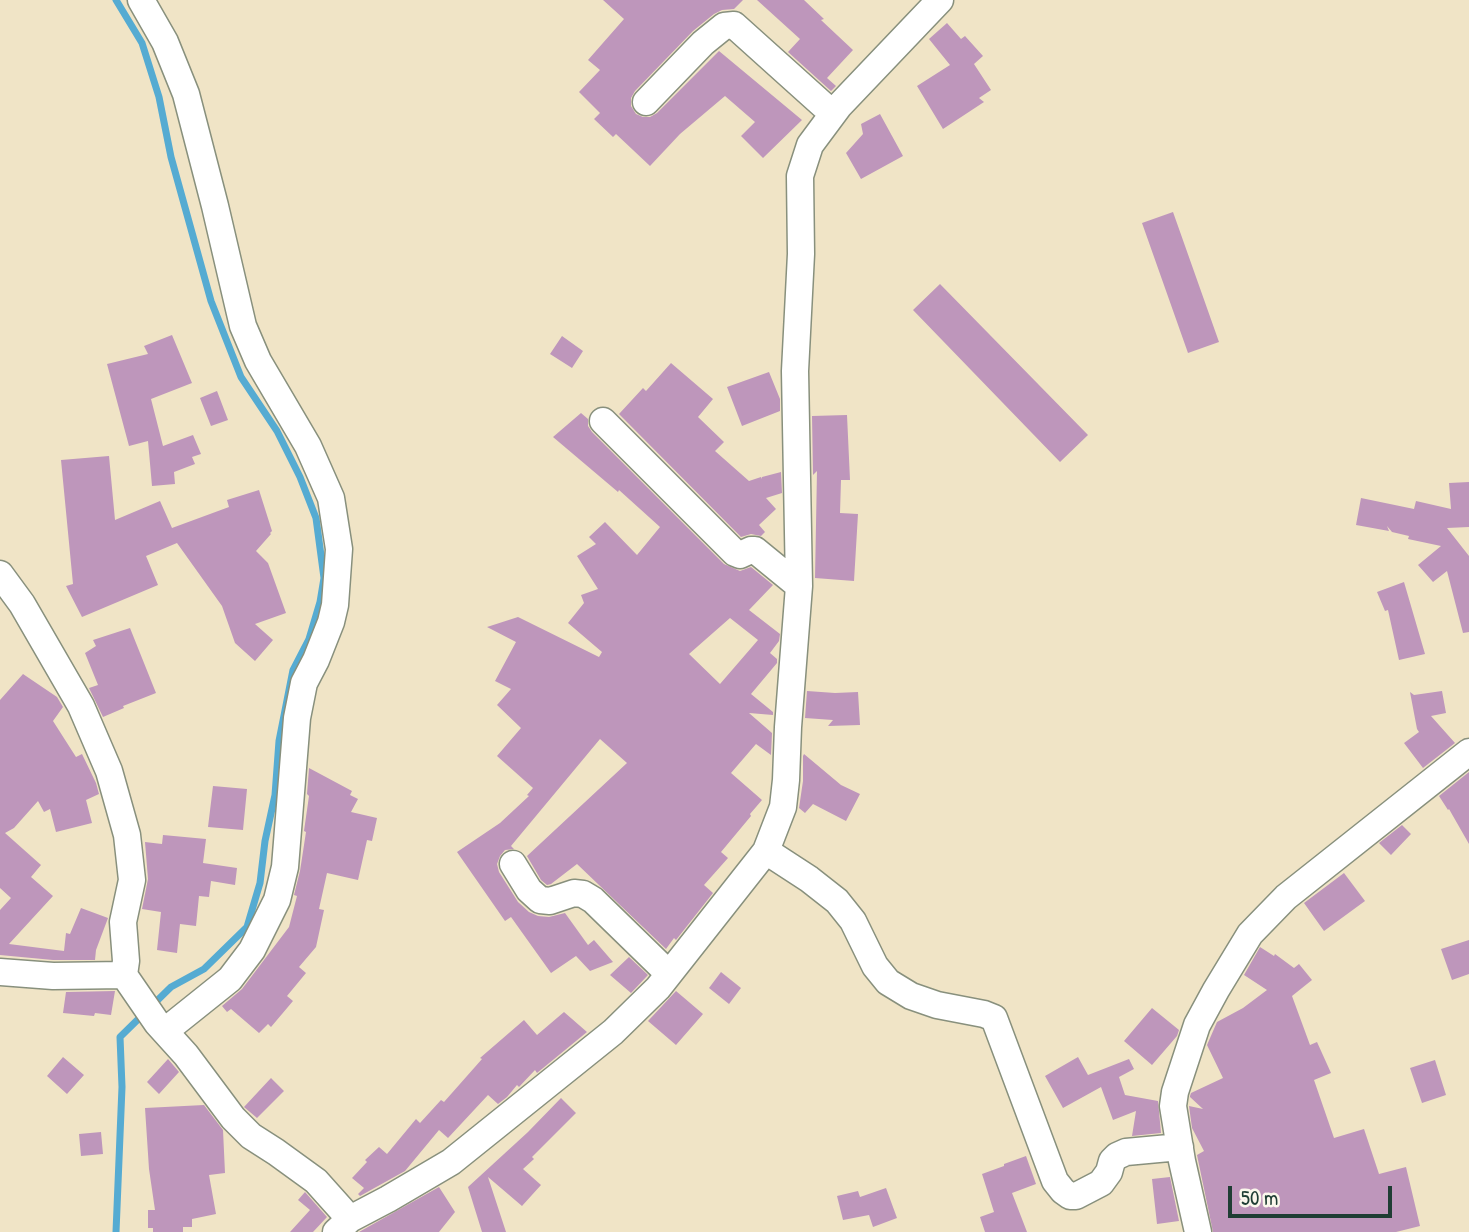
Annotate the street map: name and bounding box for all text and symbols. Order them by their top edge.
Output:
scale bar [1231,1172,1396,1216]
text: 50 m [1241,1183,1278,1212]

